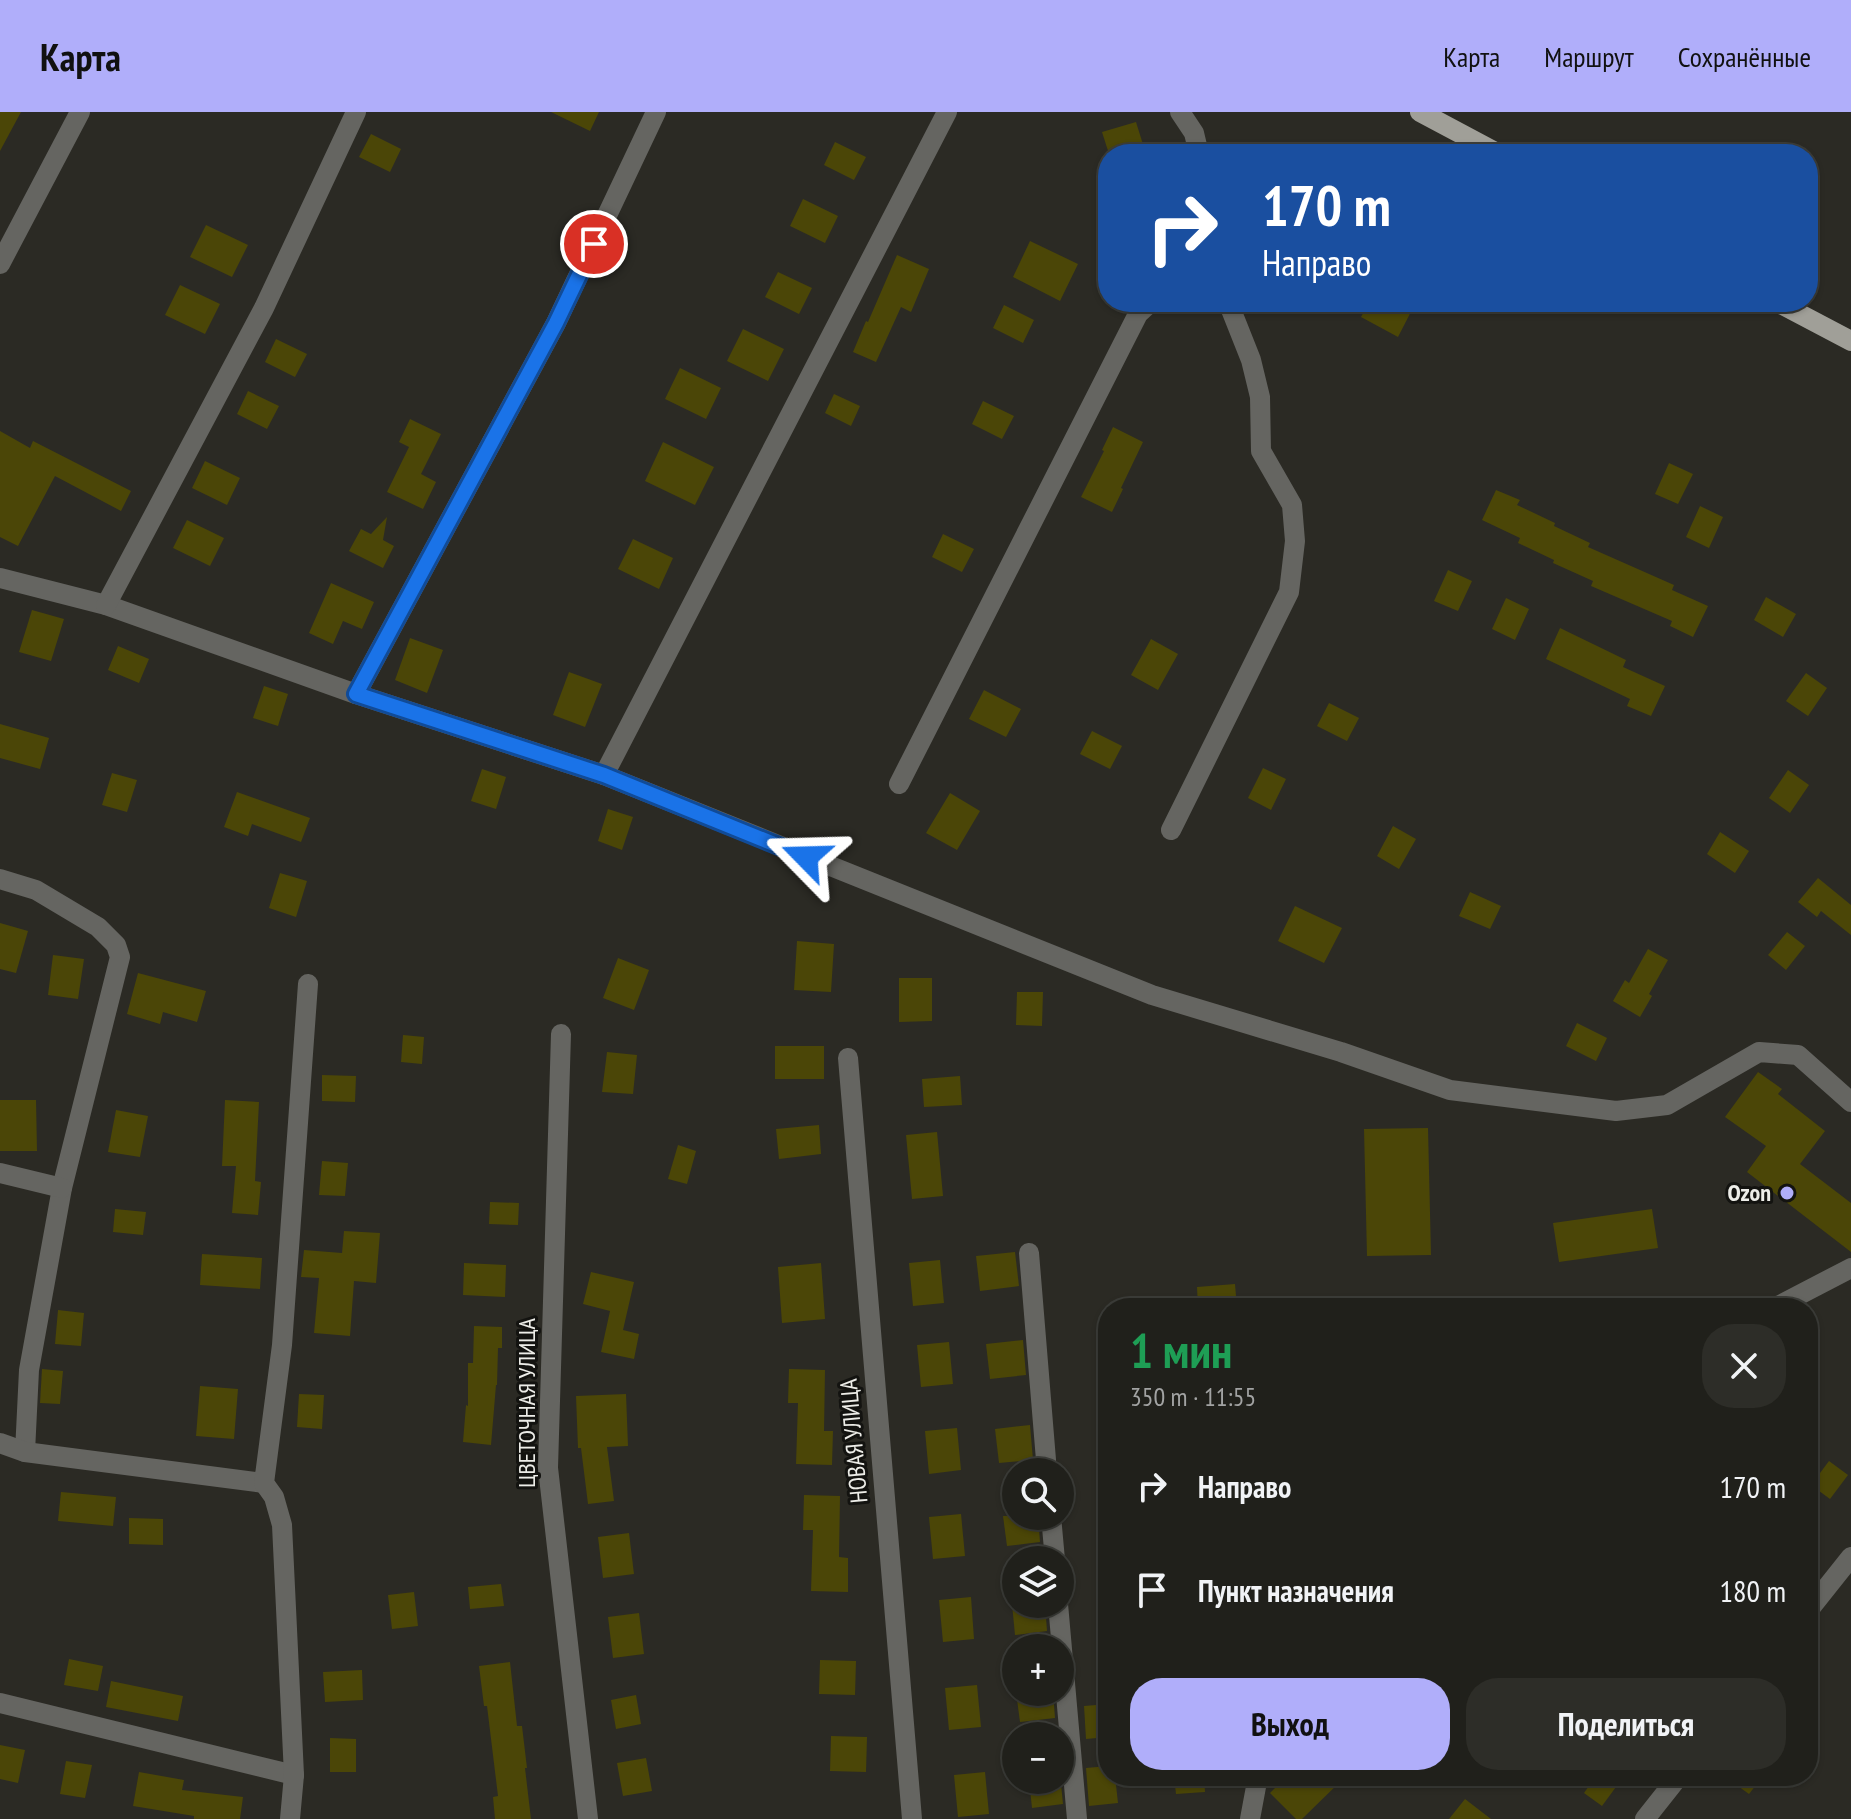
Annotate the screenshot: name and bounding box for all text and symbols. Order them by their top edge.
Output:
text: Карта [40,32,121,81]
text: Карта [1443,38,1500,75]
text: Маршрут [1544,38,1634,75]
text: Сохранённые [1678,38,1811,75]
text: 170 m [1262,169,1391,241]
icon: right [1130,176,1234,280]
pin [560,210,628,278]
icon: arrive [572,222,616,266]
text: Направо [1262,239,1371,286]
position arrow [764,815,848,899]
place label: Ozon [1728,1177,1771,1208]
marker: Ozon [1778,1184,1796,1202]
street label: ЦВЕТОЧНАЯ УЛИЦА [511,1318,542,1488]
text: 1 мин [1130,1319,1232,1381]
button: close [1702,1324,1786,1408]
street label: НОВАЯ УЛИЦА [833,1377,874,1504]
text: 350 m · 11:55 [1130,1380,1256,1413]
map controls [1002,1458,1074,1794]
button: search [1002,1458,1074,1530]
icon: right [1130,1464,1174,1508]
text: Направо [1198,1467,1291,1506]
text: 170 m [1720,1467,1786,1506]
button: layers [1002,1546,1074,1618]
icon: arrive [1130,1568,1174,1612]
text: Пункт назначения [1198,1571,1394,1610]
text: 180 m [1720,1571,1786,1610]
button: + [1002,1634,1074,1706]
button: Выход [1130,1678,1450,1770]
button: Поделиться [1466,1678,1786,1770]
button: − [1002,1722,1074,1794]

